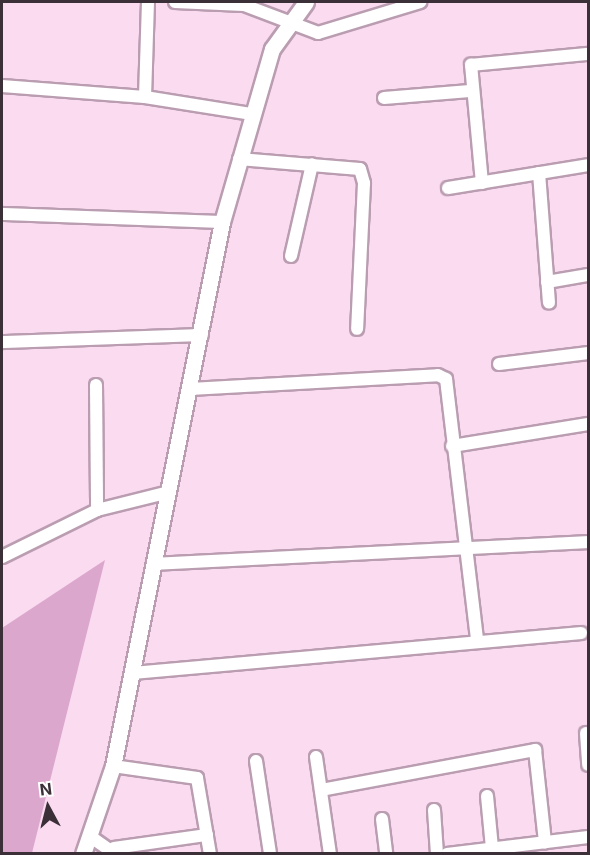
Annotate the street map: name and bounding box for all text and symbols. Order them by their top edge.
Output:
north arrow [18,777,78,837]
text: N [39,778,53,800]

